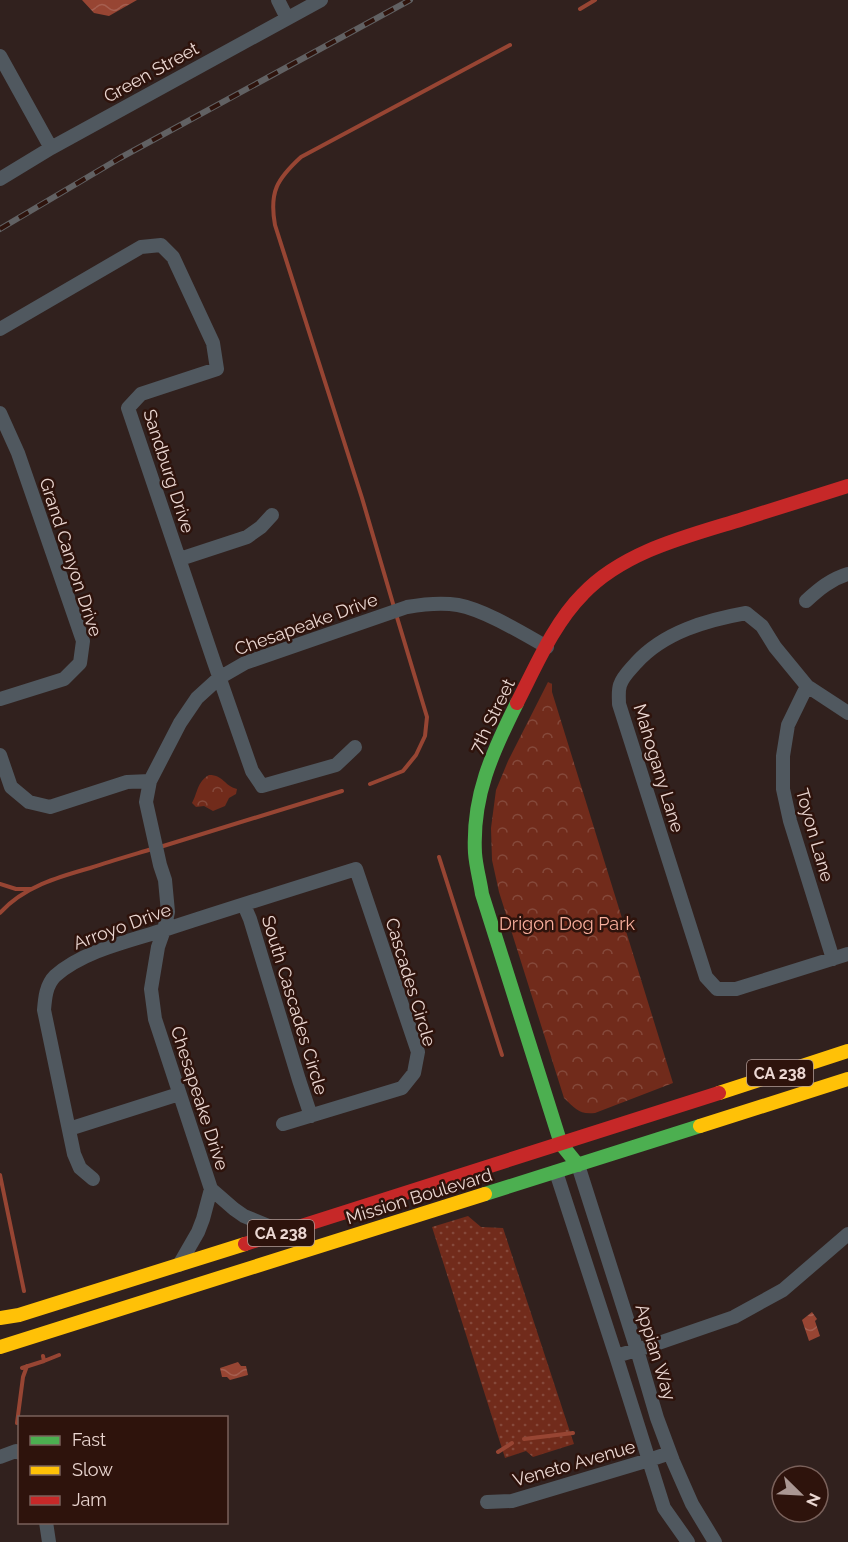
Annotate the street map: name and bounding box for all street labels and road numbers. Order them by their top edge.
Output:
street label: Green Street [100,37,202,107]
street label: Sandburg Drive [139,406,199,536]
street label: Grand Canyon Drive [35,475,107,640]
street label: Chesapeake Drive [232,588,381,660]
street label: 7th Street [465,675,519,757]
street label: Mahogany Lane [629,701,689,835]
street label: Toyon Lane [792,786,838,884]
street label: Arroyo Drive [70,898,174,953]
street label: South Cascades Circle [258,913,332,1098]
street label: Cascades Circle [381,915,441,1049]
street label: Chesapeake Drive [167,1023,233,1173]
road number: CA 238 [747,1060,813,1086]
street label: Mission Boulevard [343,1164,495,1228]
road number: CA 238 [248,1220,314,1246]
street label: Appian Way [631,1301,681,1403]
street label: Veneto Avenue [510,1435,638,1491]

